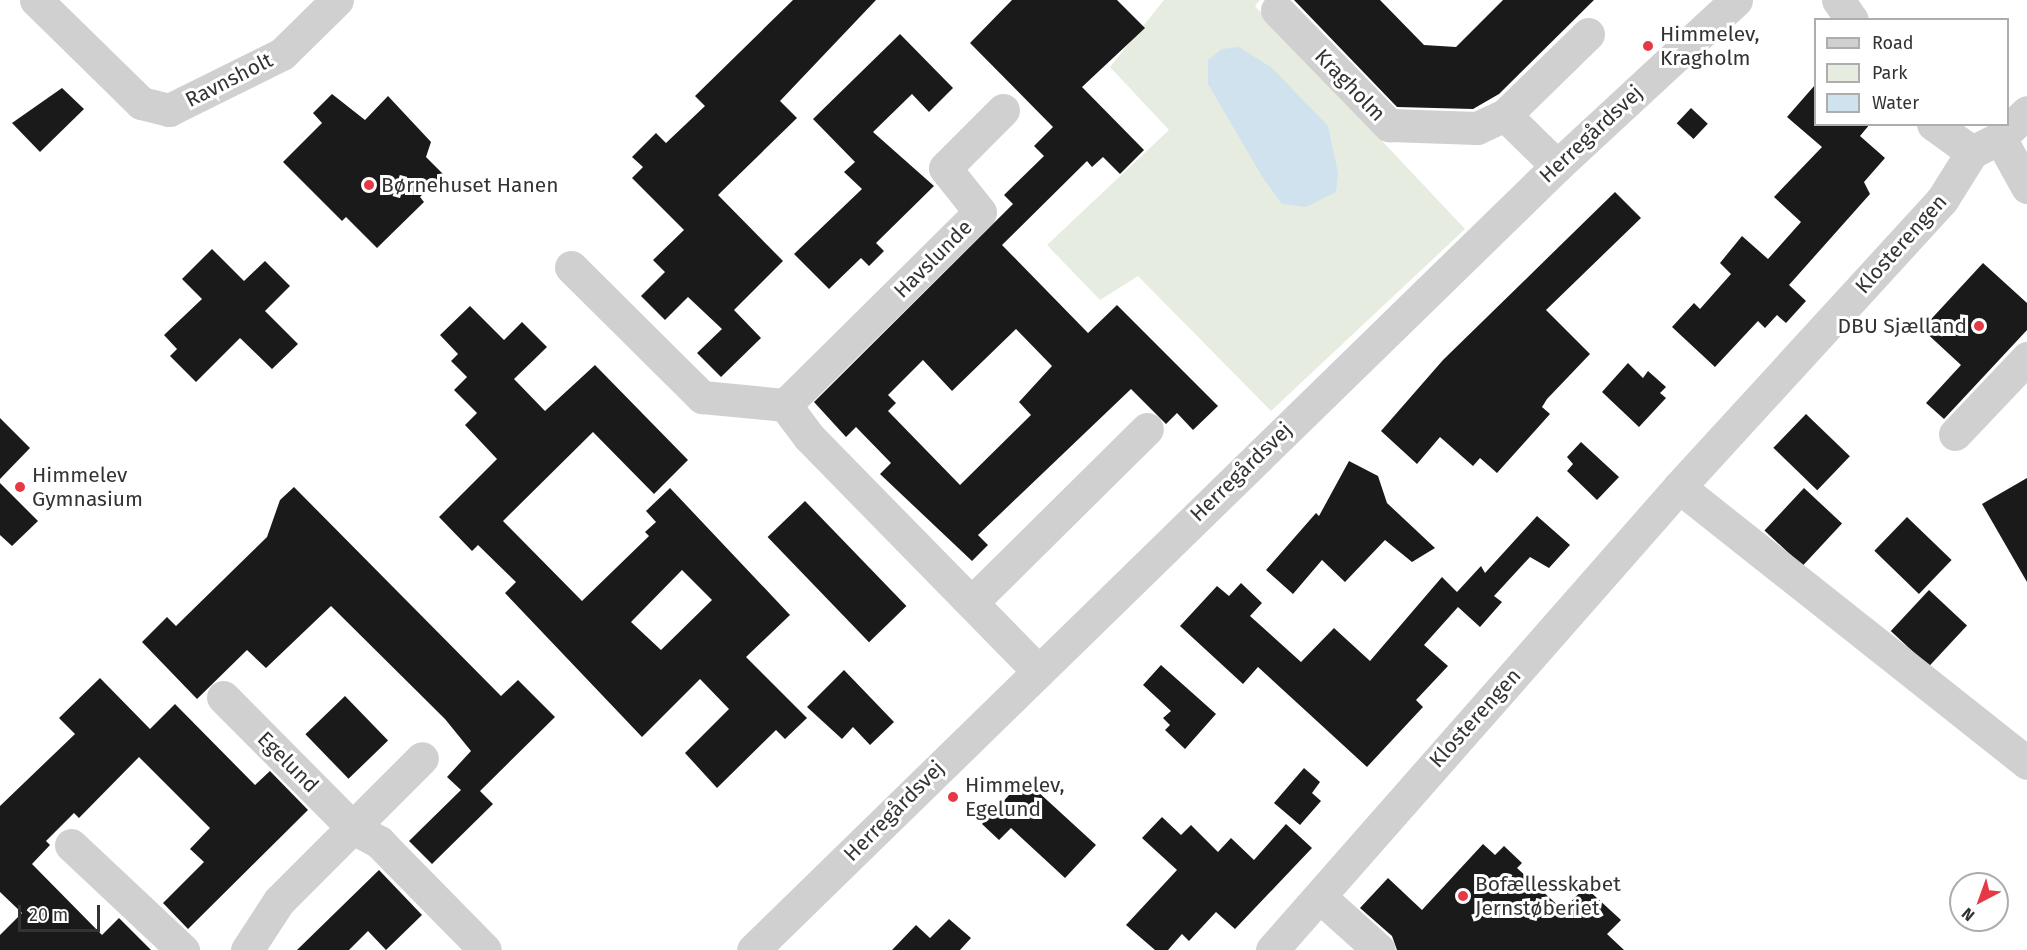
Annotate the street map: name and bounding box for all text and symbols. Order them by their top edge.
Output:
legend [1814,18,2009,126]
place label: Himmelev, Kragholm [1660,21,1760,71]
text: Road [1872,32,1914,54]
marker: Himmelev, Kragholm [1641,39,1655,53]
street label: Kragholm [1309,44,1391,126]
street label: Ravnsholt [181,47,277,113]
text: Park [1872,62,1907,84]
street label: Herregårdsvej [1534,80,1648,188]
text: Water [1872,92,1919,114]
place label: Børnehuset Hanen [381,172,559,198]
marker: Børnehuset Hanen [362,178,376,192]
street label: Klosterengen [1850,189,1952,299]
street label: Havslunde [889,215,977,303]
place label: DBU Sjælland [1838,313,1967,339]
marker: DBU Sjælland [1972,319,1986,333]
street label: Herregårdsvej [1185,417,1297,527]
place label: Himmelev Gymnasium [32,462,143,512]
marker: Himmelev Gymnasium [13,480,27,494]
street label: Klosterengen [1424,663,1526,773]
street label: Egelund [252,726,324,798]
street label: Herregårdsvej [839,756,949,866]
place label: Himmelev, Egelund [965,772,1065,822]
marker: Himmelev, Egelund [946,790,960,804]
place label: Bofællesskabet Jernstøberiet [1475,871,1621,921]
north arrow [1949,872,2009,932]
marker: Bofællesskabet Jernstøberiet [1456,889,1470,903]
scale bar [21,893,104,931]
text: 20 m [29,904,68,926]
text: N [1958,904,1978,925]

